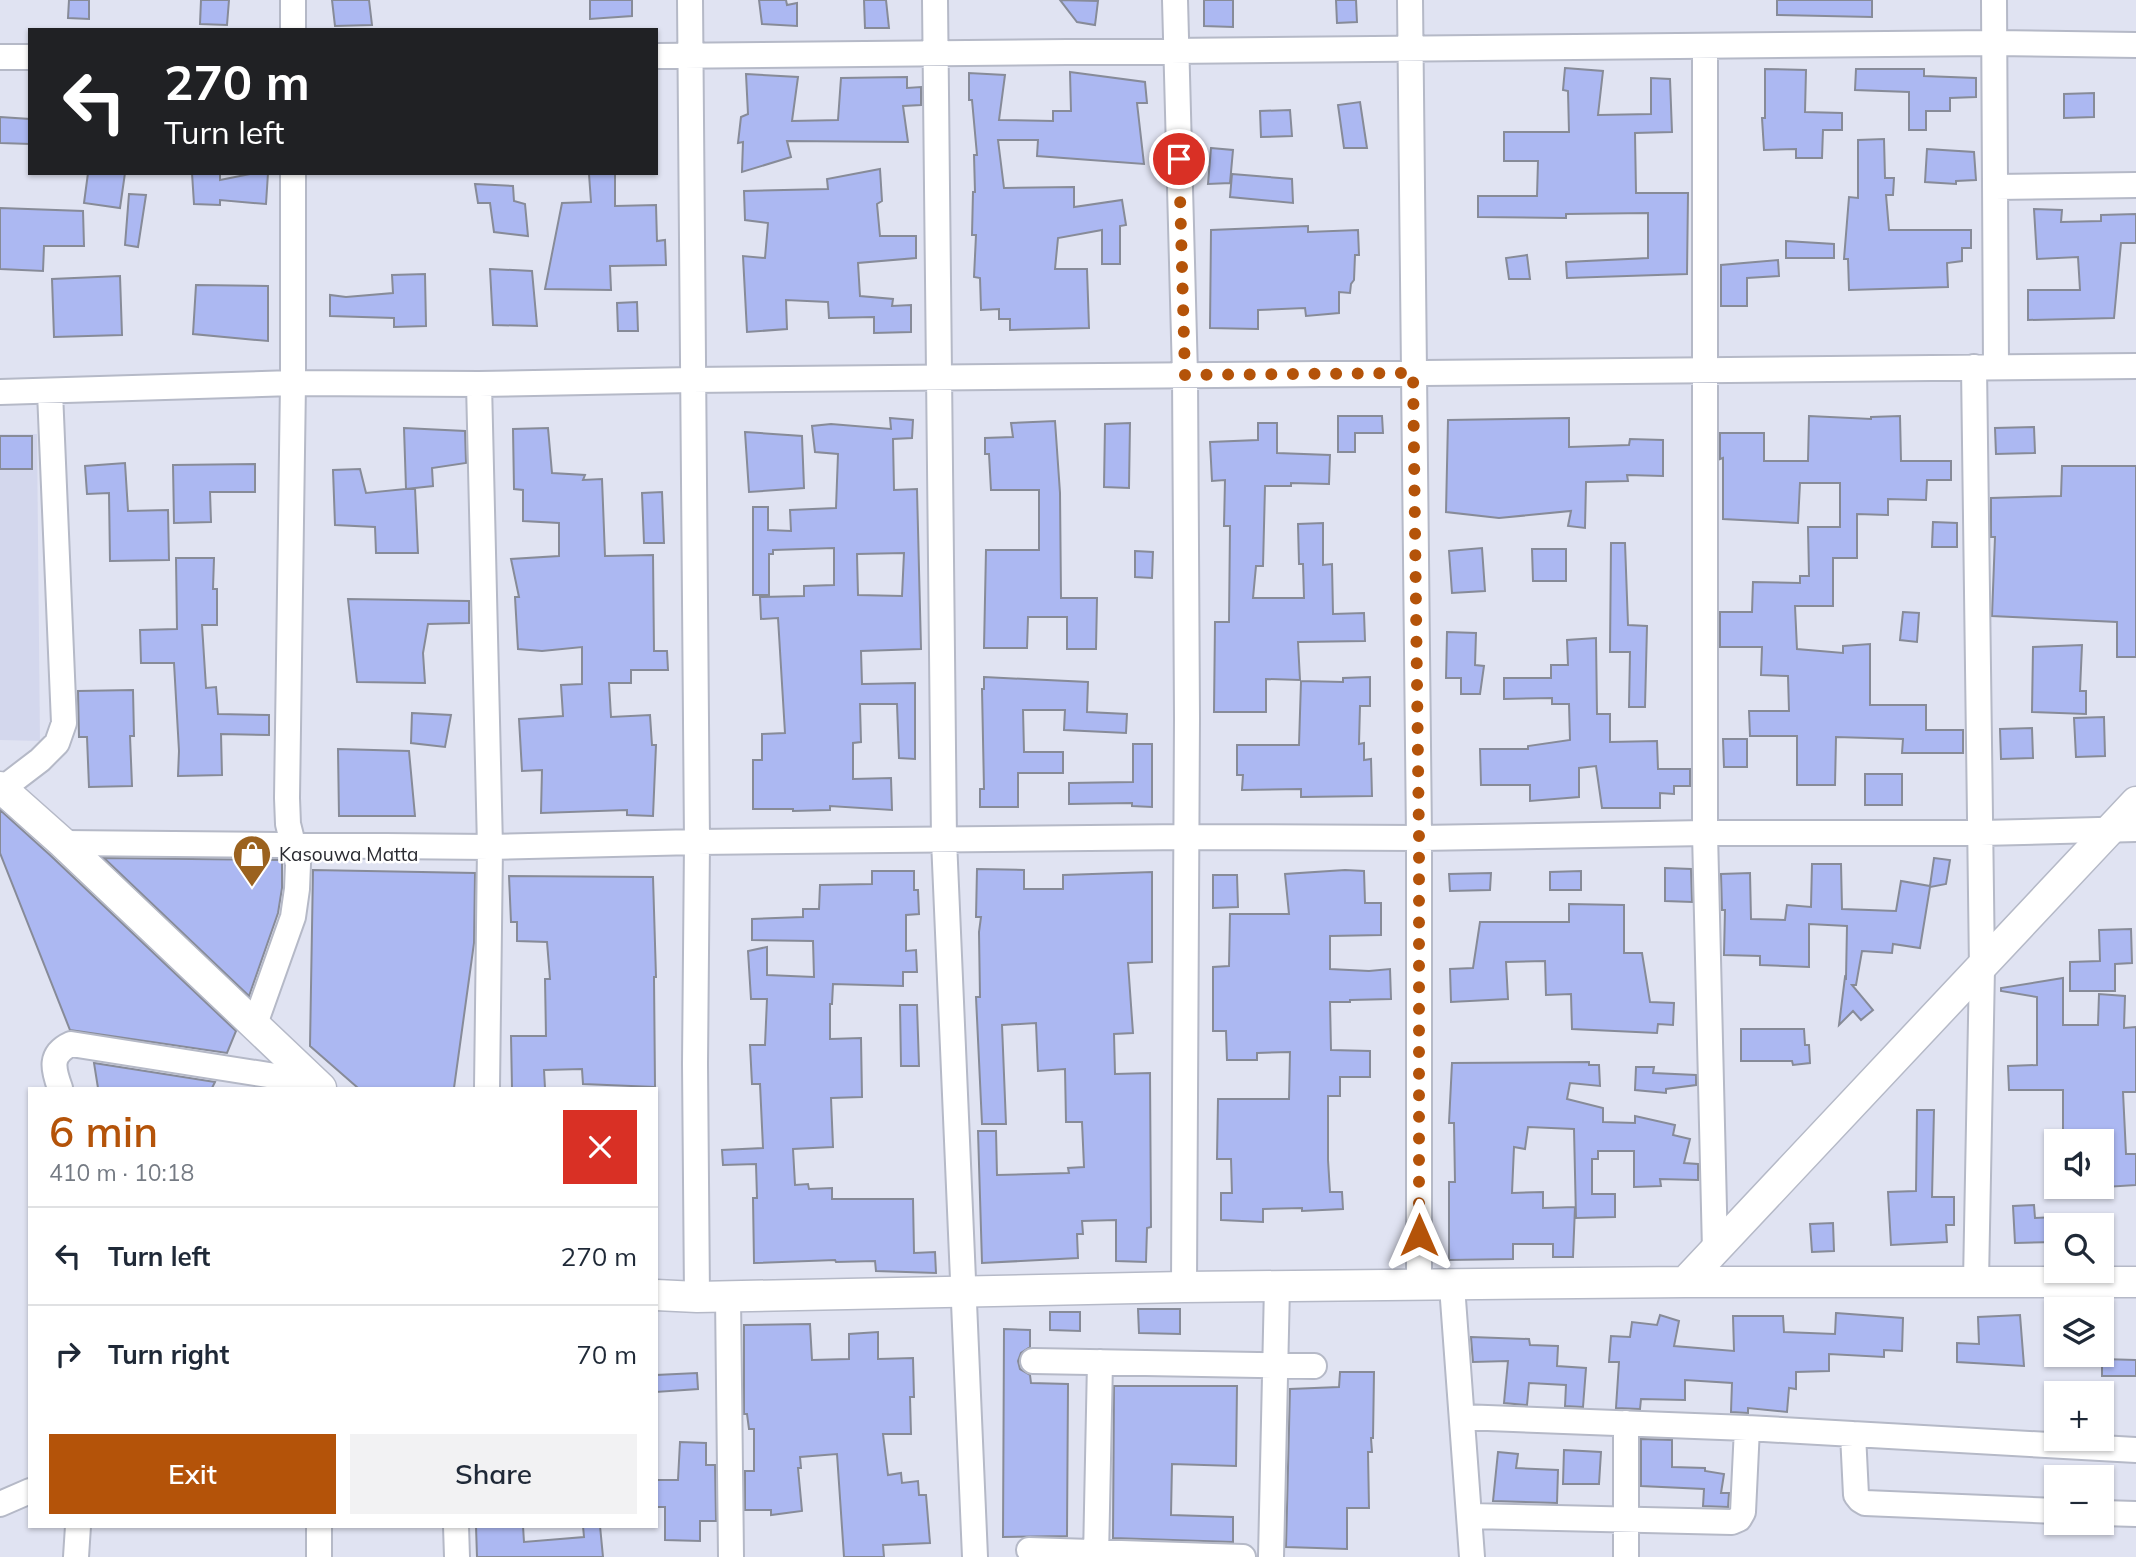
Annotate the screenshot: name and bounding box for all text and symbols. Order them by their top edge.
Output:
text: 270 m [164,51,310,112]
icon: left [49,56,140,147]
text: Turn left [164,112,284,152]
pin [1149,129,1209,189]
icon: arrive [1160,140,1198,178]
shop icon: Kasouwa Matta [231,833,273,888]
place label: Kasouwa Matta [279,842,419,866]
text: 6 min [49,1105,158,1158]
button: close [563,1110,637,1184]
map controls [2044,1129,2114,1535]
button: sound [2044,1129,2114,1199]
text: 410 m · 10:18 [49,1158,194,1187]
position arrow [1382,1198,1456,1272]
button: search [2044,1213,2114,1283]
icon: left [49,1237,87,1275]
text: Turn left [108,1240,210,1273]
text: 270 m [561,1240,637,1273]
button: layers [2044,1297,2114,1367]
icon: right [49,1335,87,1373]
text: Turn right [108,1338,229,1371]
text: 70 m [576,1338,637,1371]
button: + [2044,1381,2114,1451]
button: Exit [49,1434,336,1514]
button: Share [350,1434,637,1514]
button: − [2044,1465,2114,1535]

